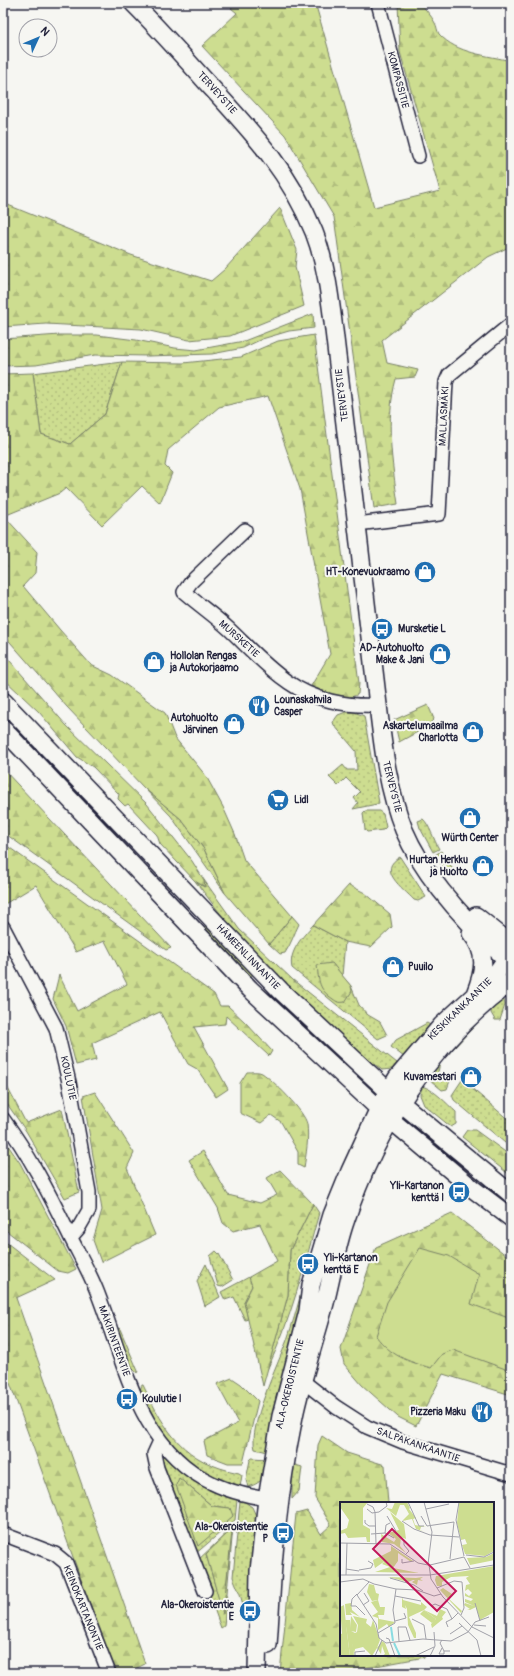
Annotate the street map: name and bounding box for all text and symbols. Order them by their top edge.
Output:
north arrow [18,18,58,58]
text: N [38,24,52,39]
street label: KOMPASSITIE [385,50,411,110]
street label: TERVEYSTIE [195,69,239,117]
street label: TERVEYSTIE [333,368,351,422]
street label: MALLASMÄKI [436,386,452,446]
shop icon: HT-Konevuokraamo [412,559,438,585]
place label: HT-Konevuokraamo [326,566,411,578]
bus stop icon: Mursketie L [369,616,395,642]
street label: MURSKETIE [216,618,262,660]
place label: Mursketie L [398,623,446,635]
shop icon: AD-Autohuolto Make & Jani [427,641,453,667]
place label: AD-Autohuolto Make & Jani [360,642,425,666]
shop icon: Hollolan Rengas ja Autokorjaamo [141,649,167,675]
place label: Hollolan Rengas ja Autokorjaamo [169,650,239,674]
restaurant icon: Lounaskahvila Casper [246,693,272,719]
place label: Lounaskahvila Casper [274,694,332,718]
shop icon: Autohuolto Järvinen [221,711,247,737]
place label: Autohuolto Järvinen [171,712,219,736]
shop icon: Askartelumaailma Charlotta [460,719,486,745]
place label: Askartelumaailma Charlotta [383,720,458,744]
street label: TERVEYSTIE [380,760,404,814]
supermarket icon: Lidl [265,787,291,813]
place label: Lidl [294,794,309,806]
shop icon: Würth Center [457,805,483,831]
place label: Würth Center [441,832,499,844]
shop icon: Hurtan Herkku ja Huolto [470,853,496,879]
place label: Hurtan Herkku ja Huolto [409,854,469,878]
street label: HÄMEENLINNANTIE [214,922,282,992]
shop icon: Puuilo [380,954,406,980]
place label: Puuilo [408,961,434,973]
street label: KESKIKANKAANTIE [425,975,495,1043]
street label: KOULUTIE [57,1055,79,1101]
shop icon: Kuvamestari [458,1064,484,1090]
place label: Kuvamestari [403,1071,456,1083]
bus stop icon: Yli-Kartanon kenttä I [446,1179,472,1205]
place label: Yli-Kartanon kenttä I [389,1180,444,1204]
bus stop icon: Yli-Kartanon kenttä E [295,1251,321,1277]
place label: Yli-Kartanon kenttä E [323,1252,378,1276]
street label: MÄKIRINTEENTIE [96,1304,132,1378]
street label: ALA-OKEROISTENTIE [273,1338,307,1430]
bus stop icon: Koulutie I [114,1386,140,1412]
place label: Koulutie I [142,1393,182,1405]
restaurant icon: Pizzeria Maku [469,1399,495,1425]
place label: Pizzeria Maku [410,1406,466,1418]
street label: SALPAKANKAANTIE [375,1425,461,1465]
inset map [340,1502,494,1656]
bus stop icon: Ala-Okeroistentie P [270,1520,296,1546]
place label: Ala-Okeroistentie P [195,1521,269,1545]
street label: KEINOKARTANONTIE [60,1564,106,1652]
bus stop icon: Ala-Okeroistentie E [237,1598,263,1624]
place label: Ala-Okeroistentie E [161,1599,235,1623]

